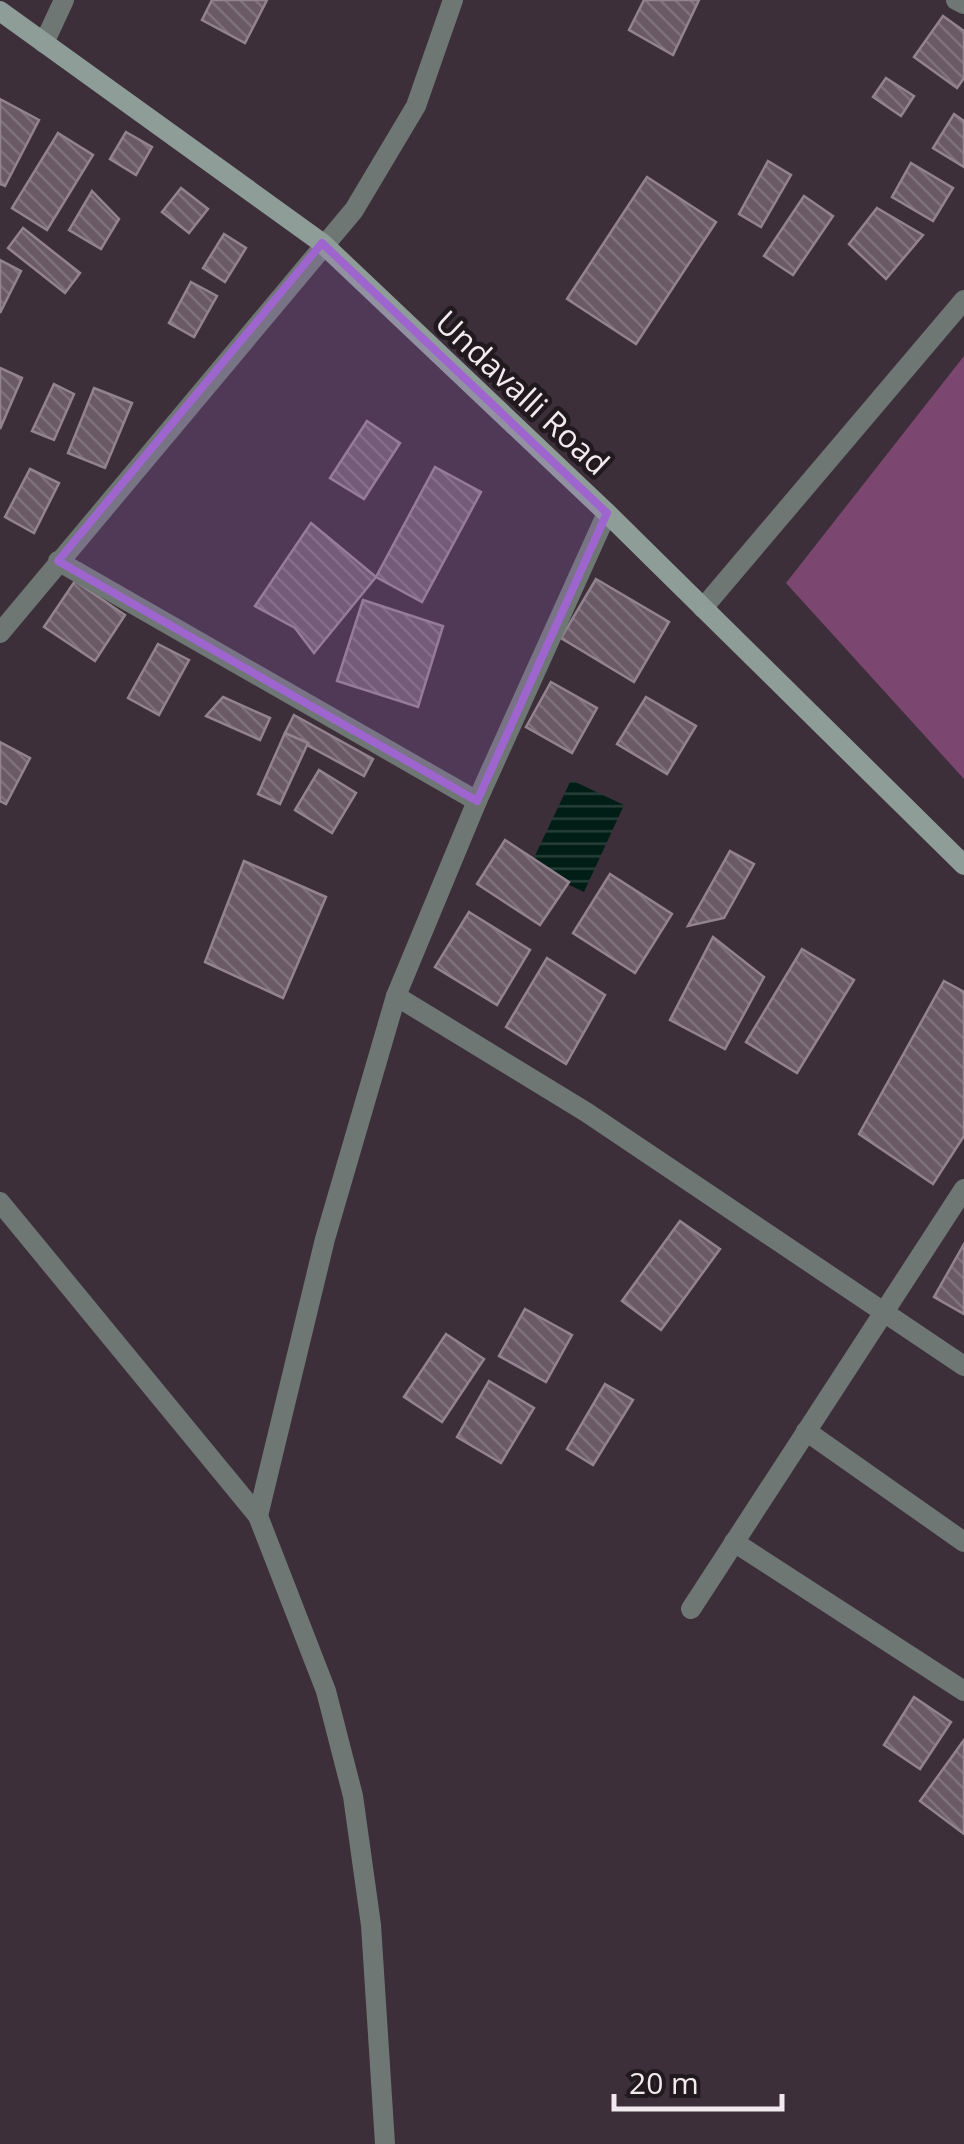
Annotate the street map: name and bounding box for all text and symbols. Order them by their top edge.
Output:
street label: Undavalli Road [427,300,619,484]
scale bar [614,2049,782,2111]
text: 20 m [629,2062,699,2103]

